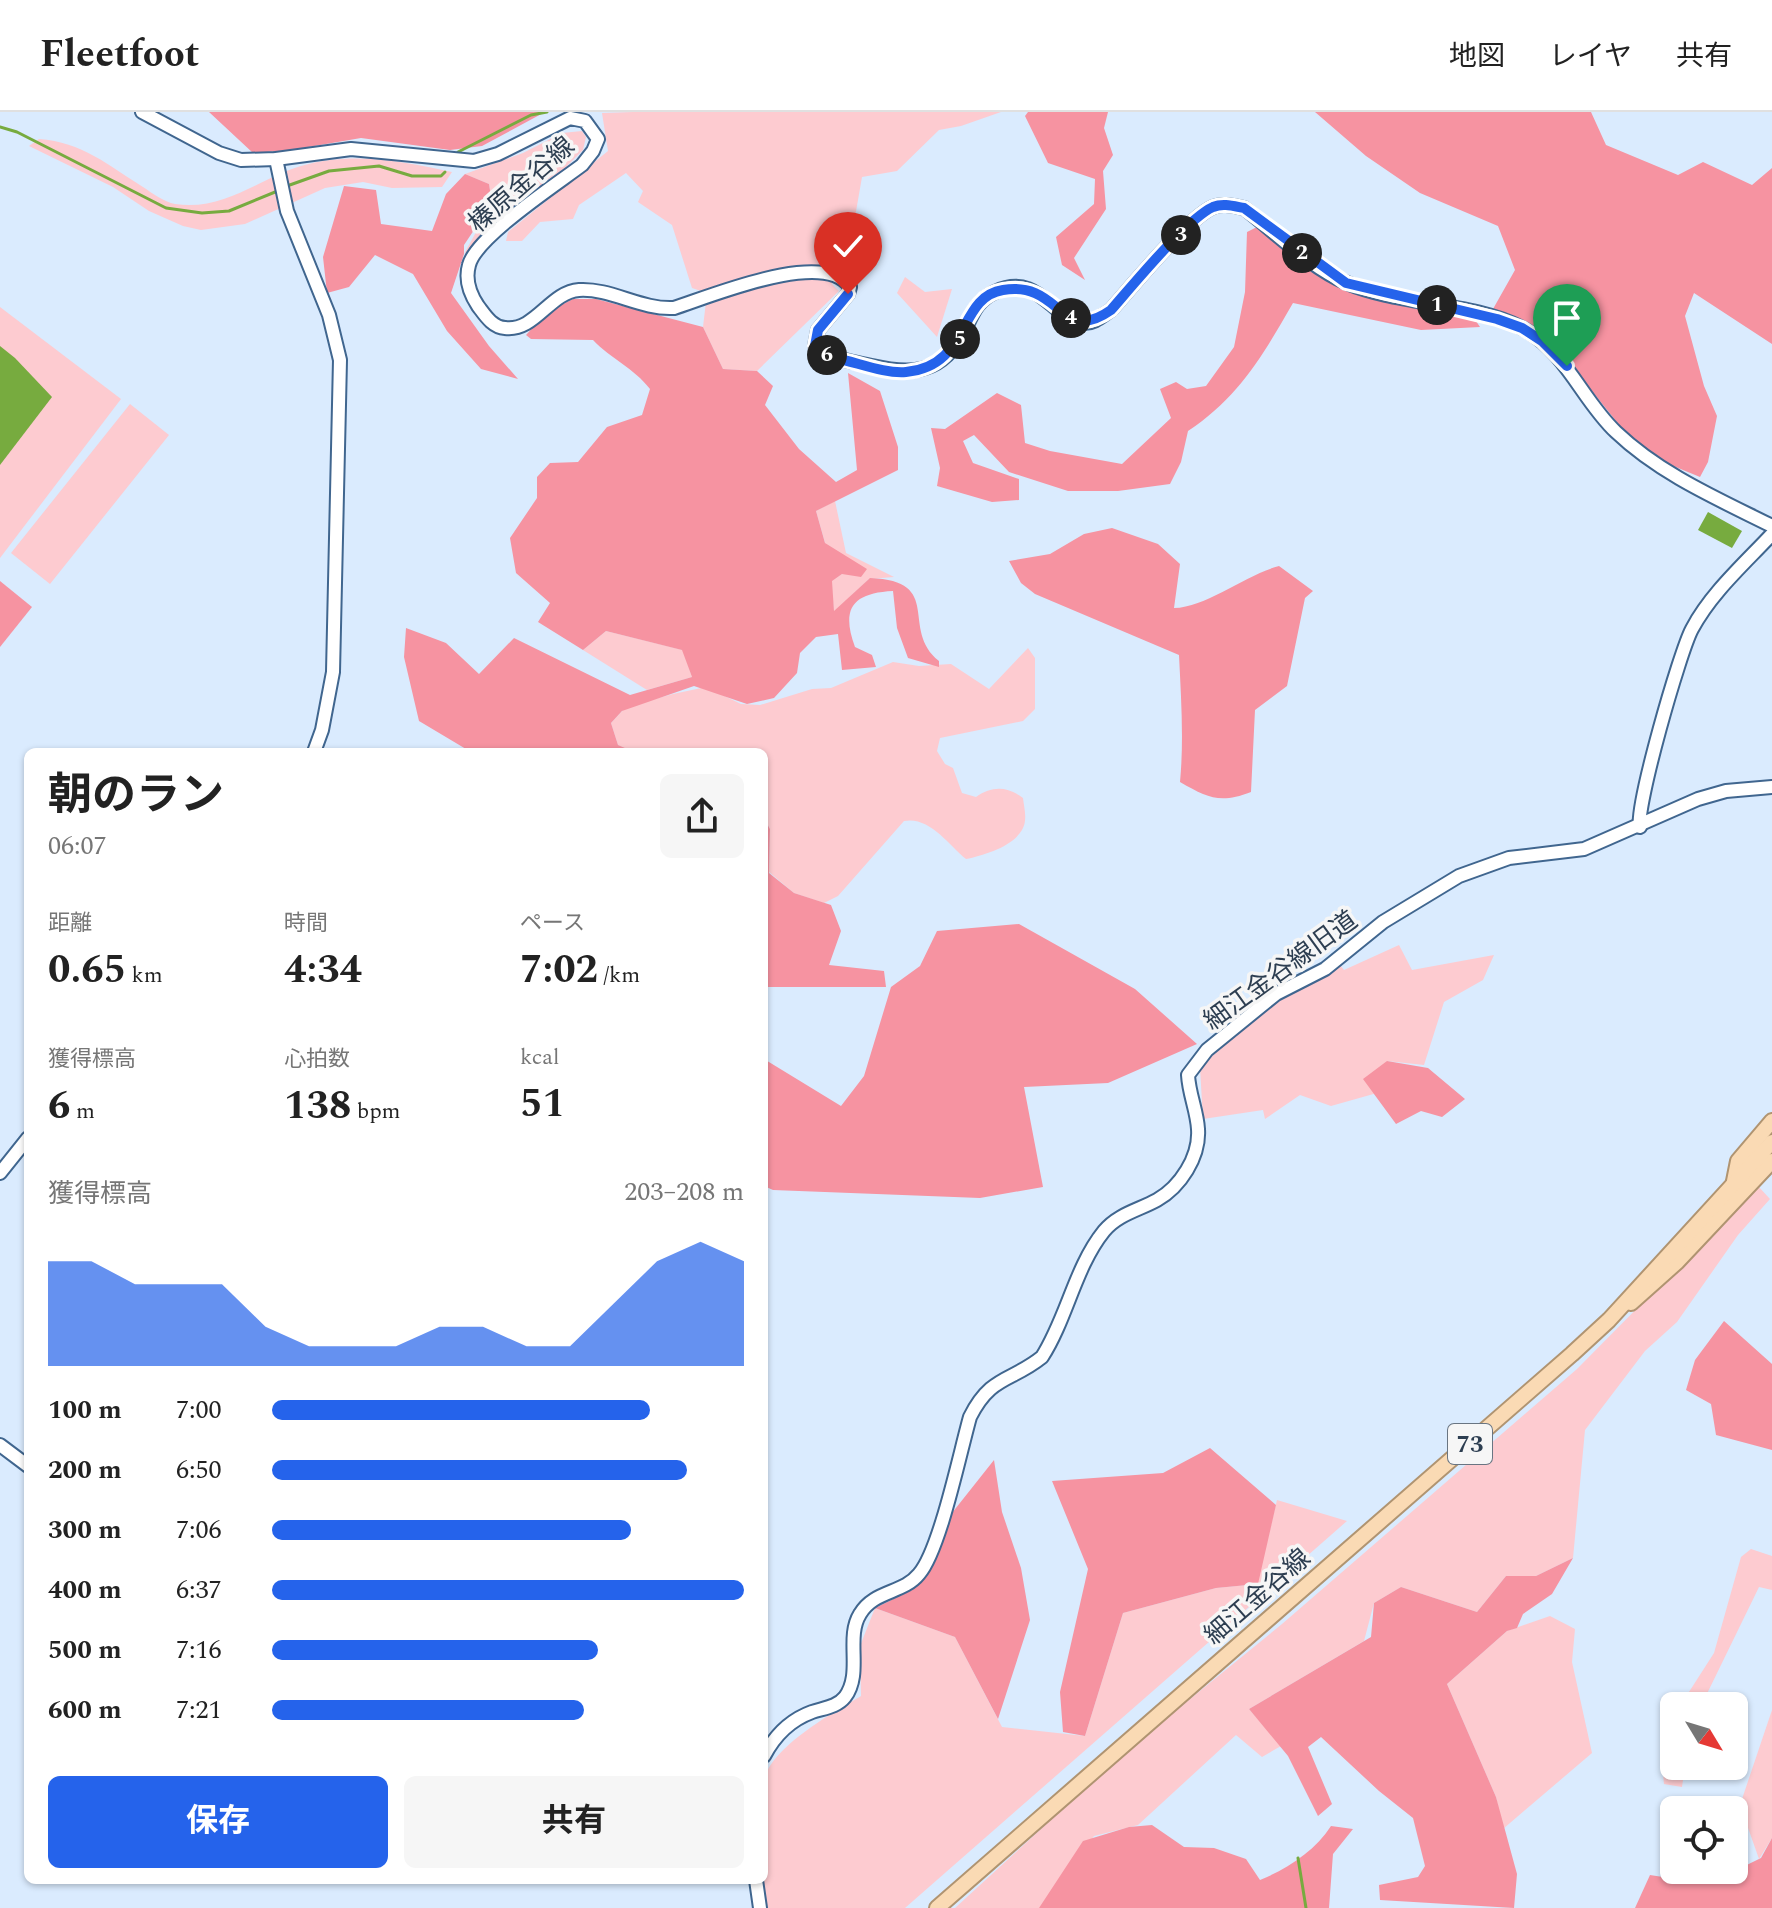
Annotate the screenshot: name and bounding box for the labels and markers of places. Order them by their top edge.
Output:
pin [814,212,882,294]
pin: 3 [1161,215,1201,255]
pin: 2 [1282,233,1322,273]
pin [1533,284,1601,366]
pin: 1 [1417,285,1457,325]
pin: 4 [1051,298,1091,338]
pin: 5 [940,319,980,359]
pin: 6 [807,335,847,375]

